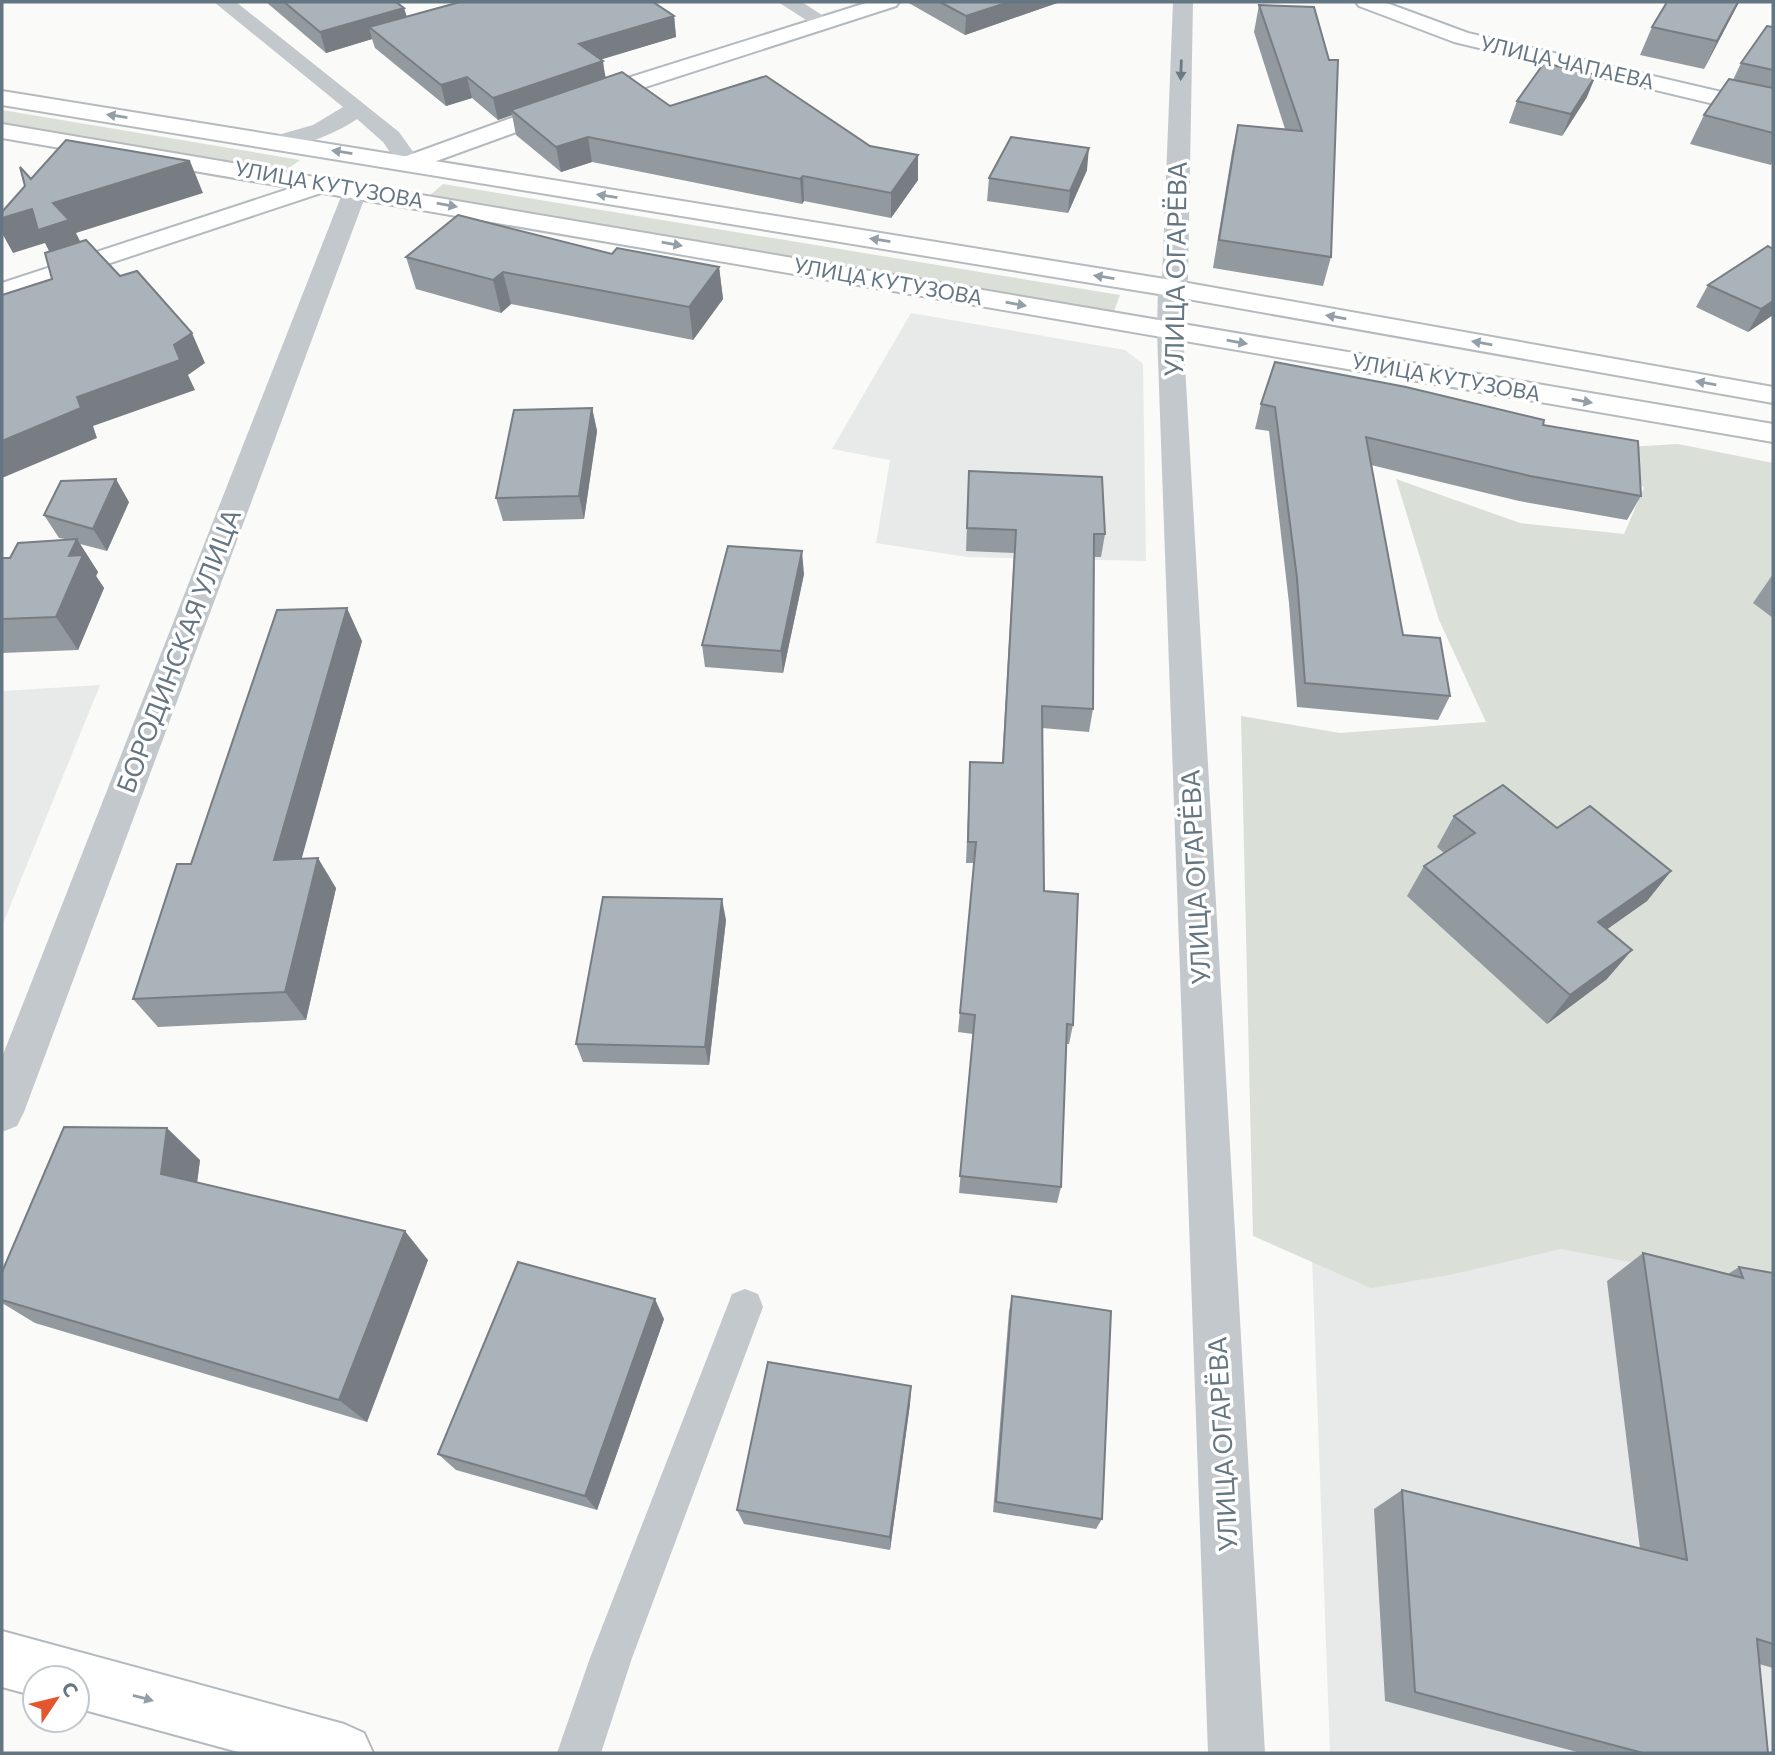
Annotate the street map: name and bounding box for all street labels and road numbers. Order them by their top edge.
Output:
street label: УЛИЦА ЧАПАЕВА [1478,29,1657,94]
street label: УЛИЦА КУТУЗОВА [233,155,426,212]
street label: УЛИЦА ОГАРЁВА [1157,161,1192,377]
street label: УЛИЦА КУТУЗОВА [792,252,985,309]
street label: УЛИЦА КУТУЗОВА [1350,348,1543,405]
street label: БОРОДИНСКАЯ УЛИЦА [109,504,246,797]
street label: УЛИЦА ОГАРЁВА [1173,769,1216,985]
street label: УЛИЦА ОГАРЁВА [1200,1336,1243,1552]

